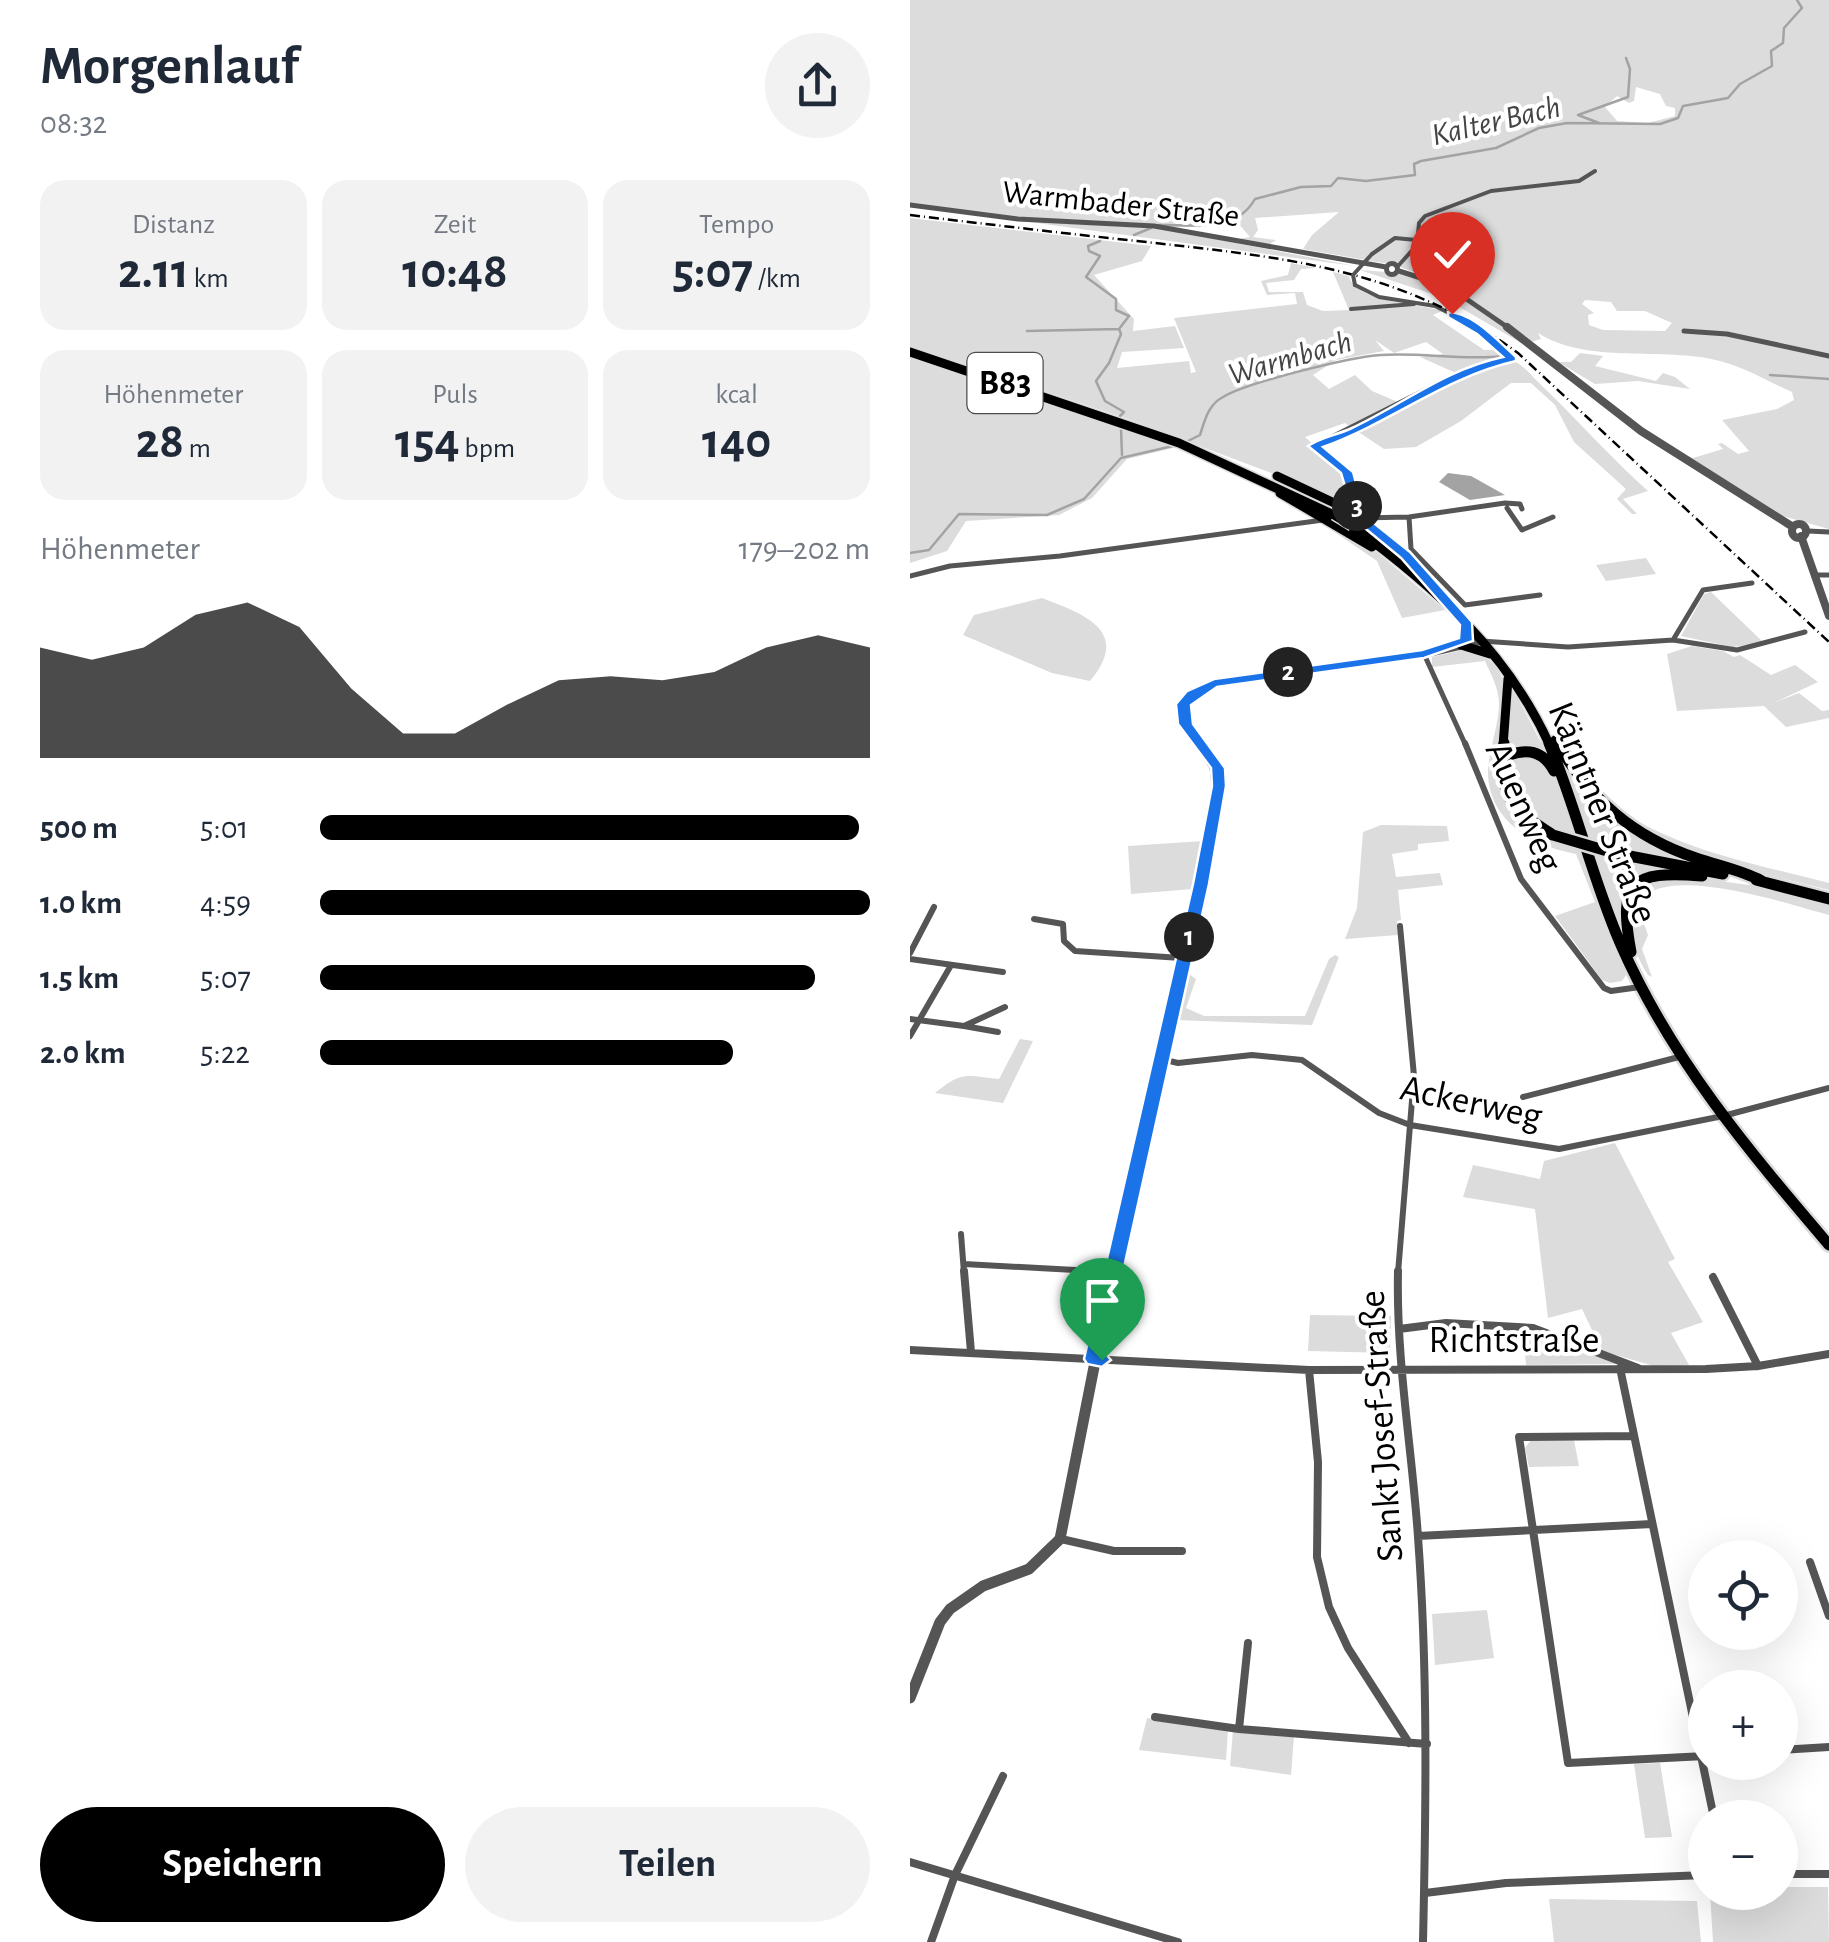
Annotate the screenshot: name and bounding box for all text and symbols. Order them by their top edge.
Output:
button: share [765,33,870,138]
text: Morgenlauf [40,39,298,94]
water label: Kalter Bach [1429,91,1563,151]
text: 08:32 [40,107,107,139]
street label: Warmbader Straße [1001,176,1241,232]
text: Distanz [132,211,215,239]
text: Zeit [434,211,476,239]
text: Tempo [699,211,774,239]
pin [1410,212,1495,315]
icon: check [1425,227,1480,282]
text: 2.11 [118,247,189,297]
text: 10:48 [402,247,508,297]
text: 5:07 [672,247,753,297]
text: km [189,265,229,293]
text: /km [753,265,801,293]
water label: Warmbach [1225,325,1355,391]
road number: B83 [968,353,1042,413]
text: Höhenmeter [103,381,243,409]
text: Puls [432,381,478,409]
text: kcal [715,381,758,409]
text: 28 [136,417,184,467]
text: 154 [395,417,460,467]
text: 140 [702,417,771,467]
text: m [184,435,211,463]
text: bpm [460,435,515,463]
pin: 3 [1332,481,1382,531]
text: 3 [1351,492,1363,520]
text: Höhenmeter [40,533,200,565]
text: 179–202 m [738,533,870,565]
pin: 2 [1263,647,1313,697]
text: 2 [1281,658,1295,686]
street label: Kärntner Straße [1540,697,1664,929]
street label: Auenweg [1478,736,1569,878]
text: 500 m [40,812,118,844]
text: 5:01 [200,812,249,844]
text: 1.0 km [40,887,122,919]
text: 4:59 [200,887,251,919]
pin: 1 [1164,912,1214,962]
text: 1 [1184,923,1194,951]
text: 1.5 km [40,962,119,994]
text: 5:07 [200,962,251,994]
text: 2.0 km [40,1037,126,1069]
text: 5:22 [200,1037,250,1069]
street label: Ackerweg [1397,1069,1546,1137]
pin [1060,1258,1145,1361]
icon: arrive [1075,1273,1130,1328]
street label: Sankt Josef-Straße [1354,1289,1410,1563]
street label: Richtstraße [1428,1322,1600,1360]
map controls [1688,1540,1798,1910]
button: locate [1688,1540,1798,1650]
button: + [1688,1670,1798,1780]
button: − [1688,1800,1798,1910]
button: Speichern [40,1807,445,1922]
button: Teilen [465,1807,870,1922]

